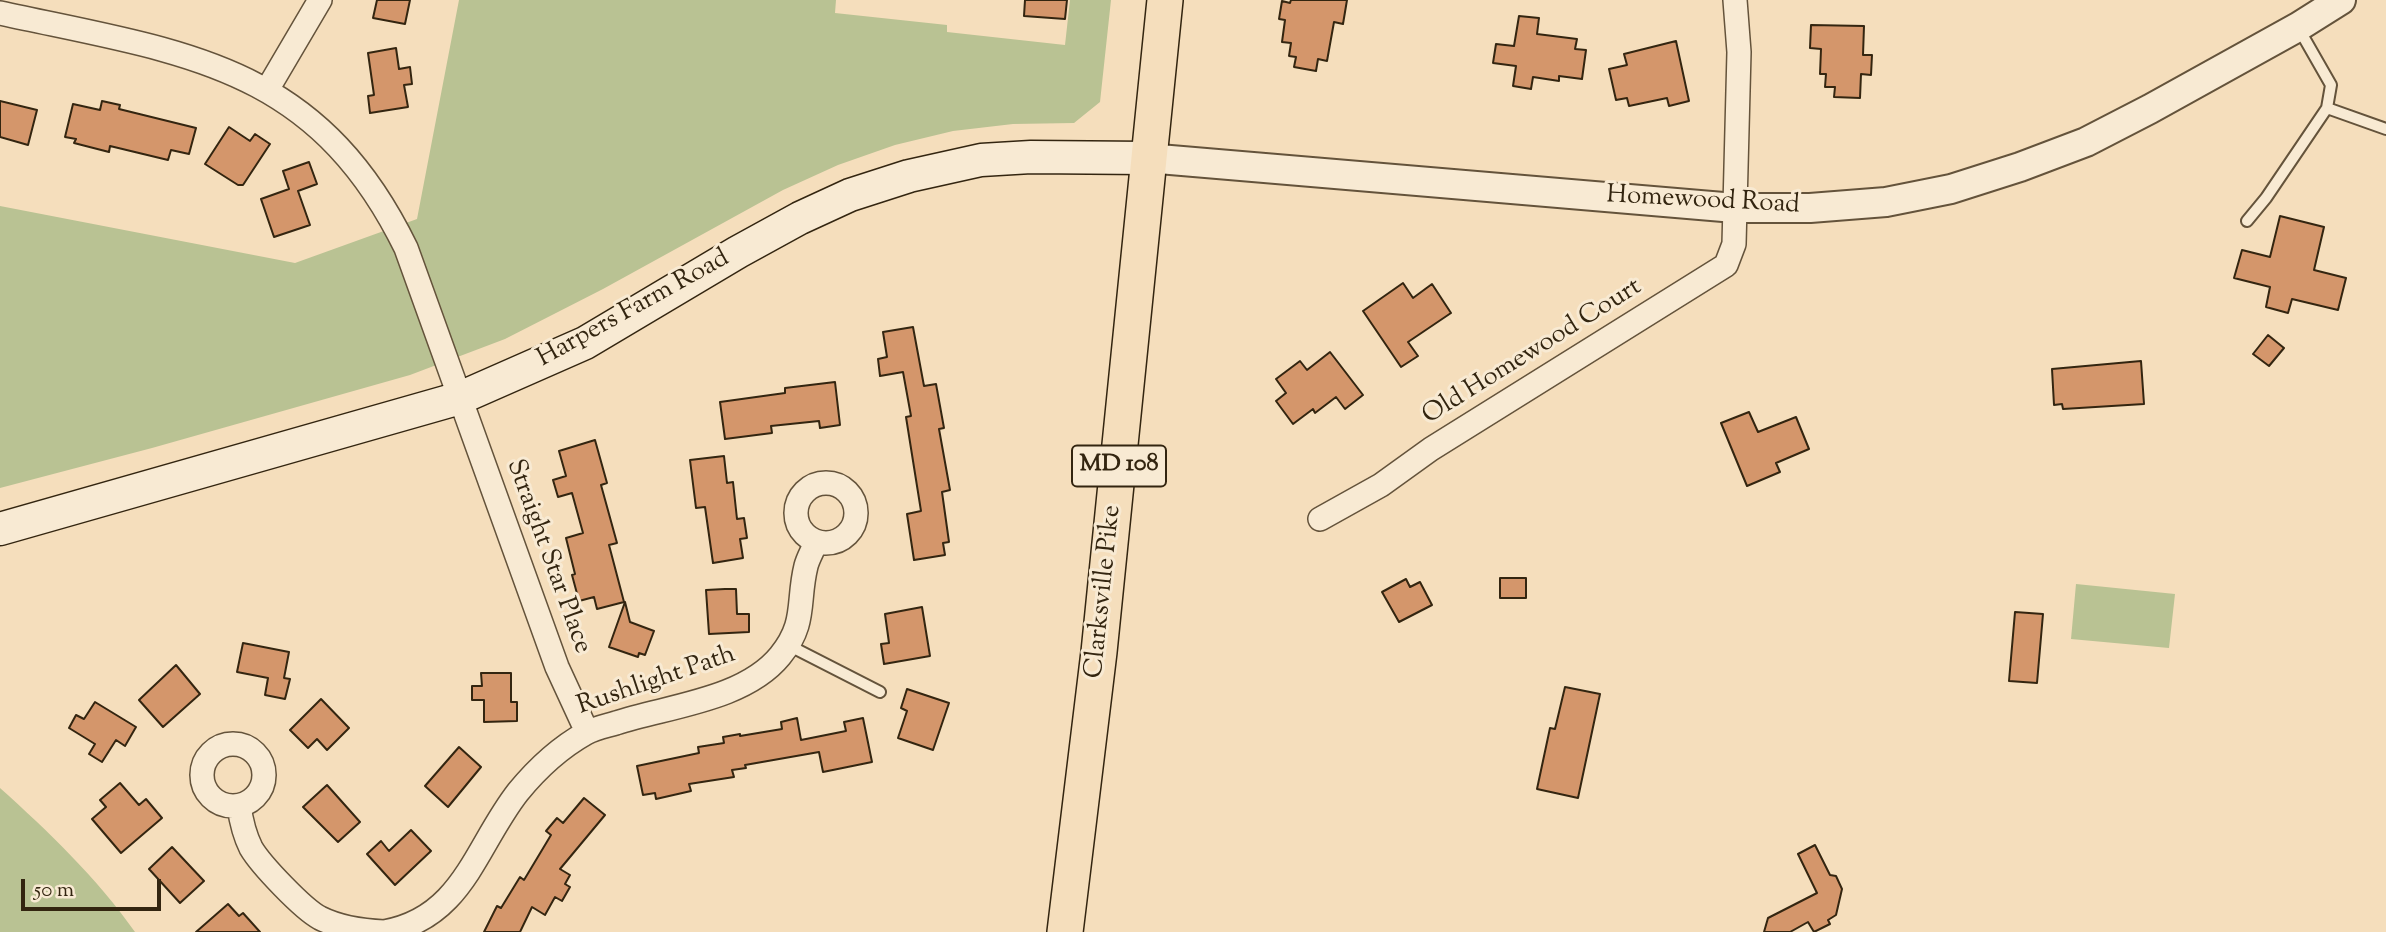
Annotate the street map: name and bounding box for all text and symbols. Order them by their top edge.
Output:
street label: Homewood Road [1606,181,1800,223]
street label: Harpers Farm Road [532,244,736,376]
street label: Old Homewood Court [1418,273,1648,433]
road number: MD 108 [1072,446,1166,486]
street label: Straight Star Place [497,456,597,658]
street label: Clarksville Pike [1080,504,1130,680]
street label: Rushlight Path [574,640,740,724]
scale bar [24,866,164,910]
text: 50 m [34,876,74,906]

